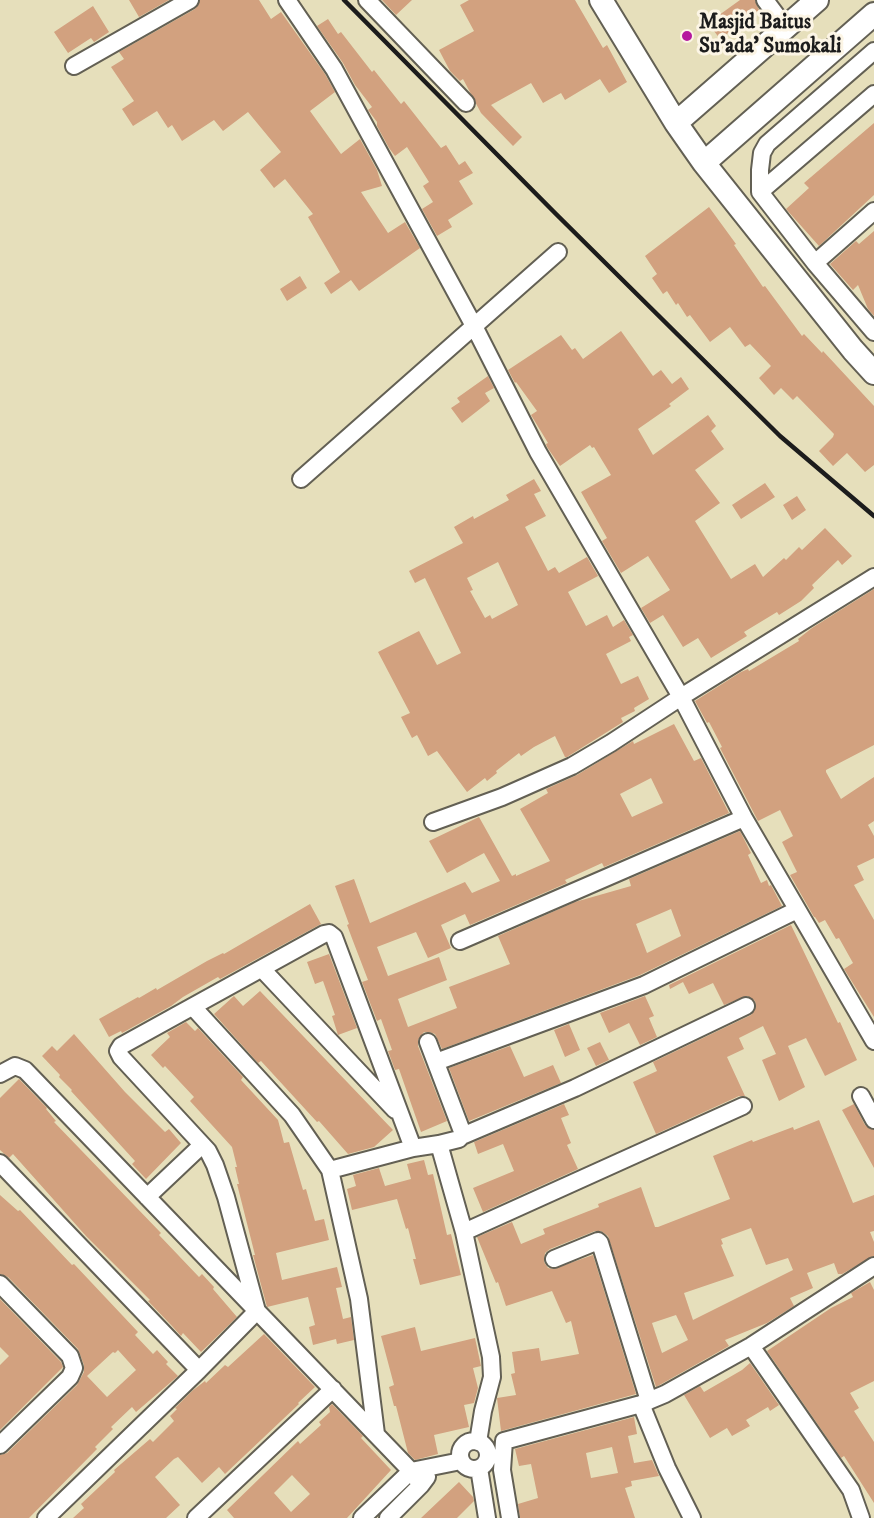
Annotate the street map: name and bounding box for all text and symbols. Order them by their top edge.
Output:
place label: Masjid Baitus Su'ada' Sumokali [699,11,841,61]
marker: Masjid Baitus Su'ada' Sumokali [680,29,694,43]

